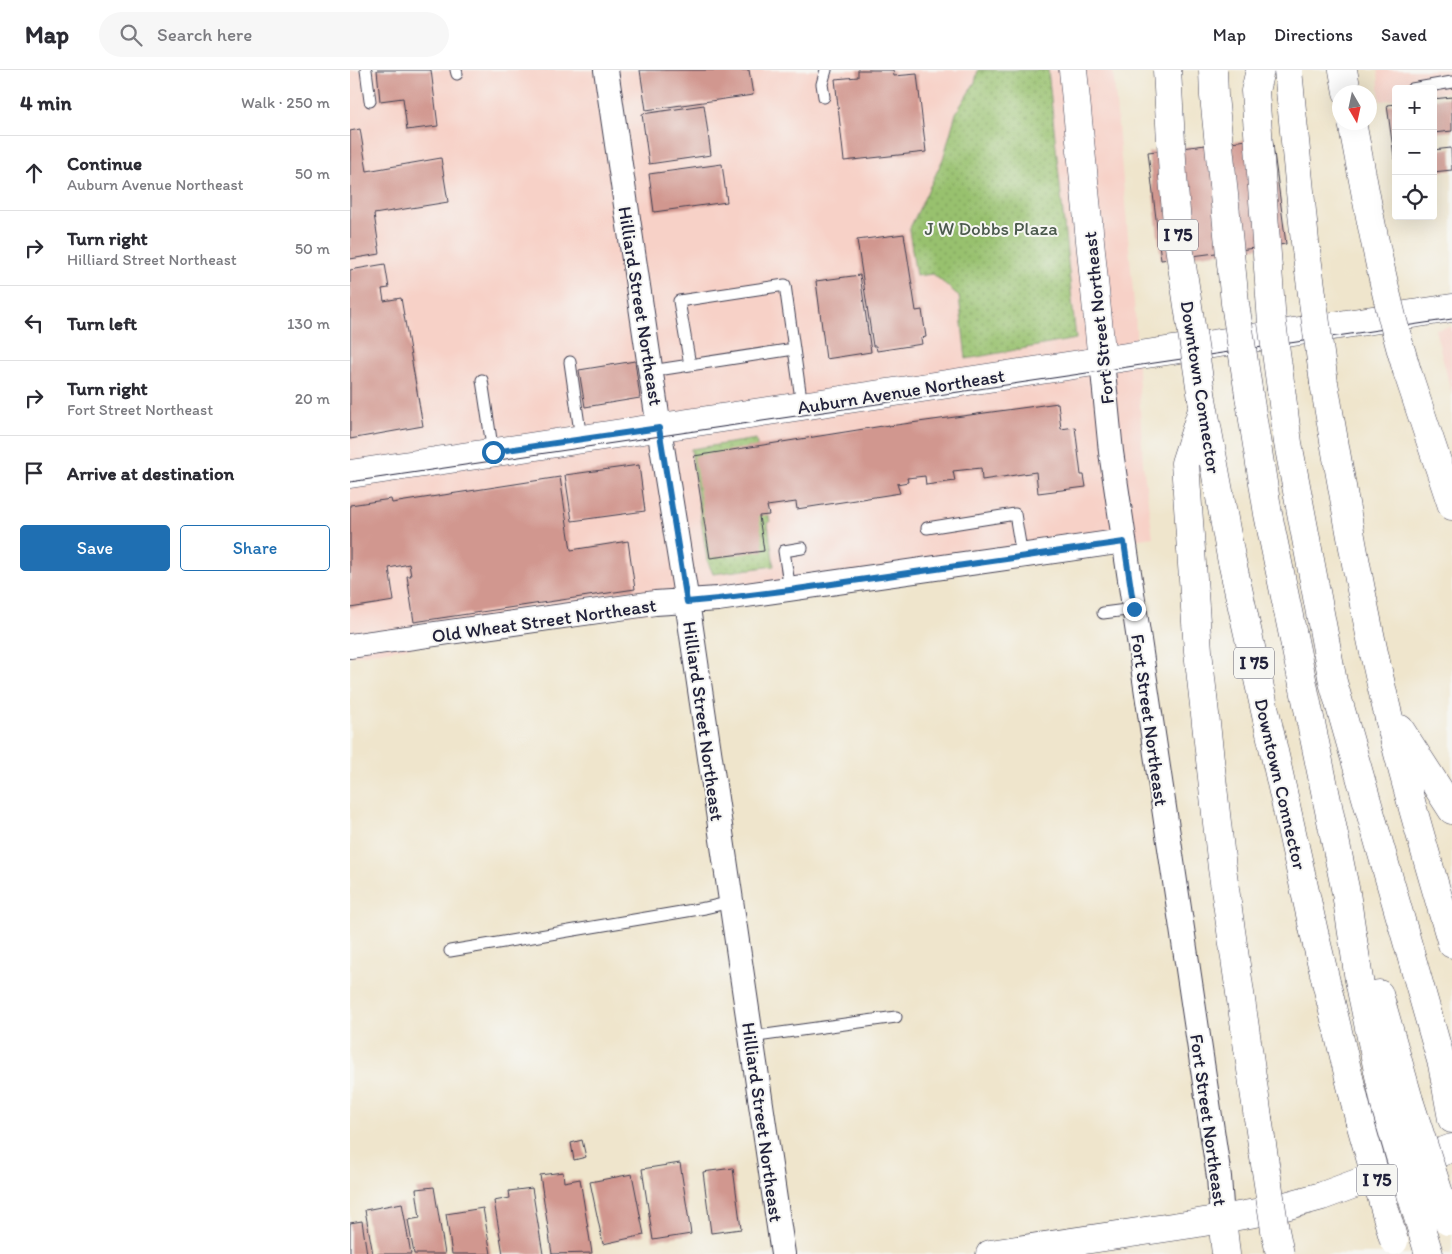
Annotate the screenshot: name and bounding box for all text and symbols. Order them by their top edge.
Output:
search box [99,12,449,57]
text: Map [25,20,69,49]
icon: search [117,21,145,49]
text: Search here [157,23,252,46]
text: Map [1213,24,1246,46]
text: Directions [1274,24,1353,46]
text: Saved [1381,24,1427,46]
north arrow [1332,85,1377,130]
map controls [1392,85,1437,220]
button: + [1392,85,1437,130]
text: 4 min [20,90,72,115]
text: Walk · 250 m [241,93,330,112]
button: − [1392,130,1437,175]
text: Continue [67,152,142,175]
icon: ahead [20,159,48,187]
text: 50 m [295,164,330,183]
text: Auburn Avenue Northeast [67,175,244,194]
button: locate [1392,175,1437,220]
street label: Hilliard Street Northeast [613,205,668,407]
park label: J W Dobbs Plaza [924,217,1058,240]
road number: I 75 [1158,220,1198,250]
text: Turn right [67,227,148,250]
street label: Fort Street Northeast [1078,230,1119,405]
icon: right [20,234,48,262]
text: 50 m [295,239,330,258]
text: Hilliard Street Northeast [67,250,237,269]
street label: Downtown Connector [1175,299,1226,476]
icon: left [20,309,48,337]
text: Turn left [67,312,137,335]
text: 130 m [287,314,330,333]
street label: Auburn Avenue Northeast [796,364,1006,419]
text: Turn right [67,377,148,400]
icon: right [20,384,48,412]
text: 20 m [295,389,330,408]
text: Fort Street Northeast [67,400,213,419]
route start [482,441,505,464]
icon: arrive [20,459,48,487]
text: Arrive at destination [67,462,234,485]
button: Save [20,525,170,571]
button: Share [180,525,330,571]
street label: Old Wheat Street Northeast [430,593,658,648]
route end [1123,598,1146,621]
street label: Hilliard Street Northeast [678,620,729,823]
street label: Fort Street Northeast [1126,633,1173,808]
road number: I 75 [1234,648,1274,678]
street label: Downtown Connector [1250,696,1311,872]
street label: Hilliard Street Northeast [737,1021,788,1224]
street label: Fort Street Northeast [1185,1033,1232,1208]
road number: I 75 [1357,1164,1397,1196]

